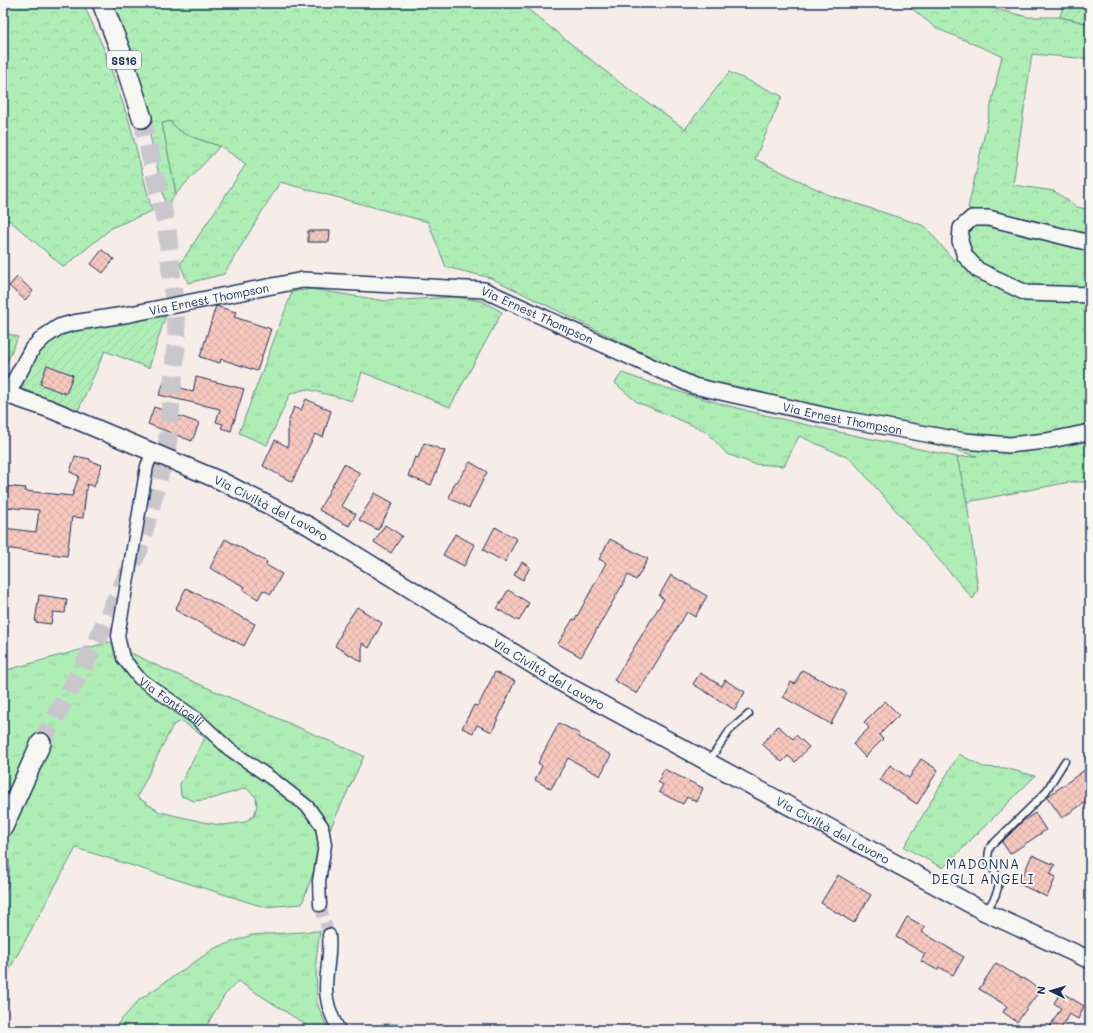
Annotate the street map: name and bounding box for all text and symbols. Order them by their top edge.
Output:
road number: SS16 [107,51,141,69]
street label: Via Ernest Thompson [148,279,270,318]
street label: Via Ernest Thompson [479,282,596,347]
street label: Via Ernest Thompson [781,398,904,438]
street label: Via Civiltà del Lavoro [212,471,331,544]
street label: Via Civiltà del Lavoro [490,634,608,713]
street label: Via Fonticelli [136,673,208,730]
street label: Via Civiltà del Lavoro [773,792,893,867]
district label: MADONNA DEGLI ANGELI [932,855,1034,887]
north arrow [1031,971,1071,1011]
text: N [1033,985,1048,995]

